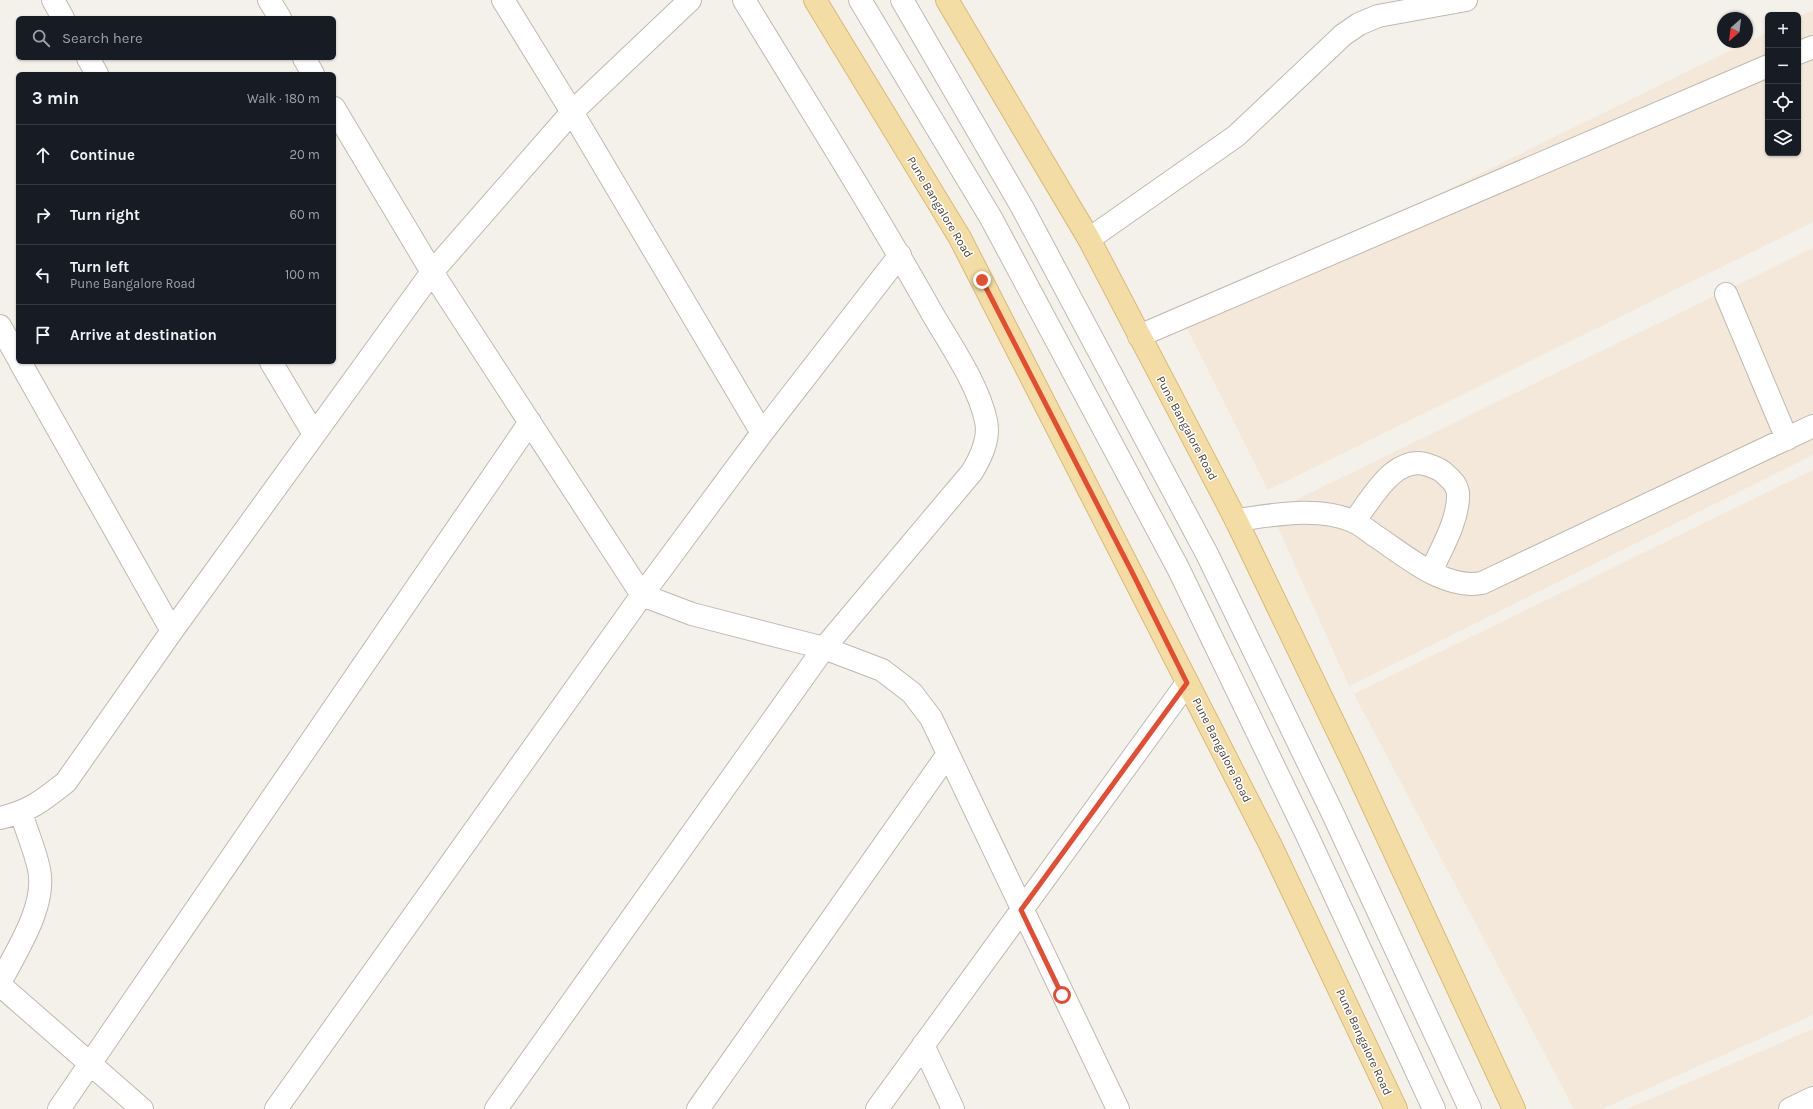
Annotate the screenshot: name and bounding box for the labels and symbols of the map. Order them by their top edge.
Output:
north arrow [1717,12,1753,48]
street label: Pune Bangalore Road [904,154,976,260]
route end [973,271,991,289]
street label: Pune Bangalore Road [1154,374,1220,482]
street label: Pune Bangalore Road [1189,695,1255,805]
route start [1053,986,1071,1004]
street label: Pune Bangalore Road [1333,987,1395,1097]

